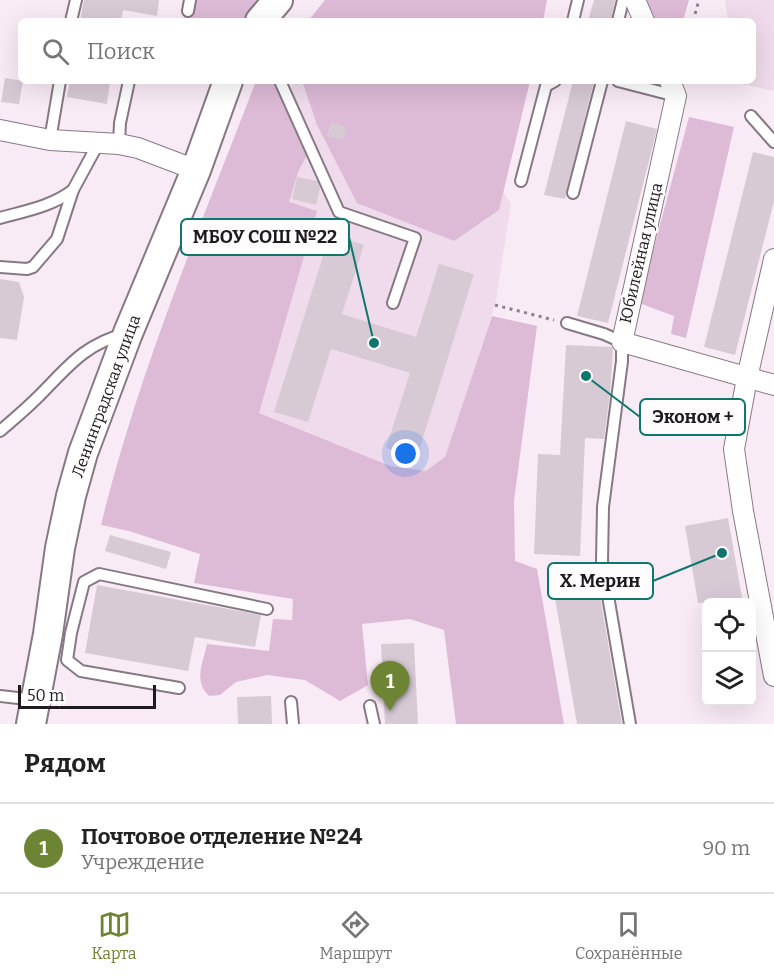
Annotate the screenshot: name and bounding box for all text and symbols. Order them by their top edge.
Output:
search box [18,18,756,84]
icon: search [39,35,72,68]
text: Поиск [87,38,155,65]
street label: Юбилейная улица [616,181,666,325]
callout: МБОУ СОШ №22 [181,219,349,255]
text: МБОУ СОШ №22 [193,226,337,248]
street label: Ленинградская улица [68,312,144,480]
callout: Эконом + [640,399,745,435]
text: Эконом + [652,406,734,428]
your location [391,439,420,468]
callout: Х. Мерин [548,563,653,599]
text: Х. Мерин [560,570,640,592]
map controls [702,598,756,706]
button: locate [702,598,756,652]
button: layers [702,652,756,706]
pin: 1 [370,662,410,711]
scale bar [18,682,156,710]
text: 50 m [27,686,64,705]
text: Рядом [24,748,106,779]
text: Почтовое отделение №24 [81,823,362,850]
text: 1 [39,836,48,860]
text: 90 m [702,836,750,860]
text: Учреждение [81,850,205,874]
tab: Карта [91,908,137,963]
tab: Маршрут [320,908,392,963]
tab: Сохранённые [575,908,683,963]

